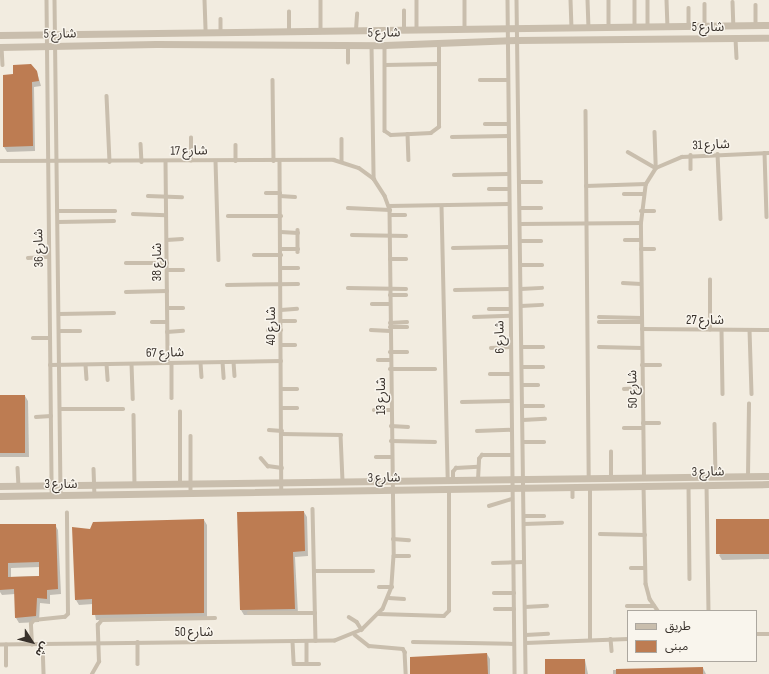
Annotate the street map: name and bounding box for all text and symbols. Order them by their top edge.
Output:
street label: شارع 5 [692,19,724,35]
street label: شارع 5 [368,25,400,41]
street label: شارع 5 [44,26,76,42]
street label: شارع 31 [692,137,730,153]
street label: شارع 17 [170,143,208,159]
street label: شارع 36 [31,229,47,267]
street label: شارع 38 [149,243,165,281]
street label: شارع 40 [263,307,279,345]
street label: شارع 27 [686,312,724,328]
street label: شارع 6 [492,320,508,354]
street label: شارع 67 [146,345,184,361]
street label: شارع 50 [625,370,641,408]
street label: شارع 13 [373,377,389,415]
street label: شارع 3 [691,464,725,480]
street label: شارع 3 [367,470,401,486]
street label: شارع 3 [45,476,77,492]
legend [627,610,757,662]
text: طريق [665,619,691,634]
north arrow [12,622,52,662]
street label: شارع 50 [175,624,213,640]
text: ش [32,639,52,659]
text: مبنى [665,639,688,654]

